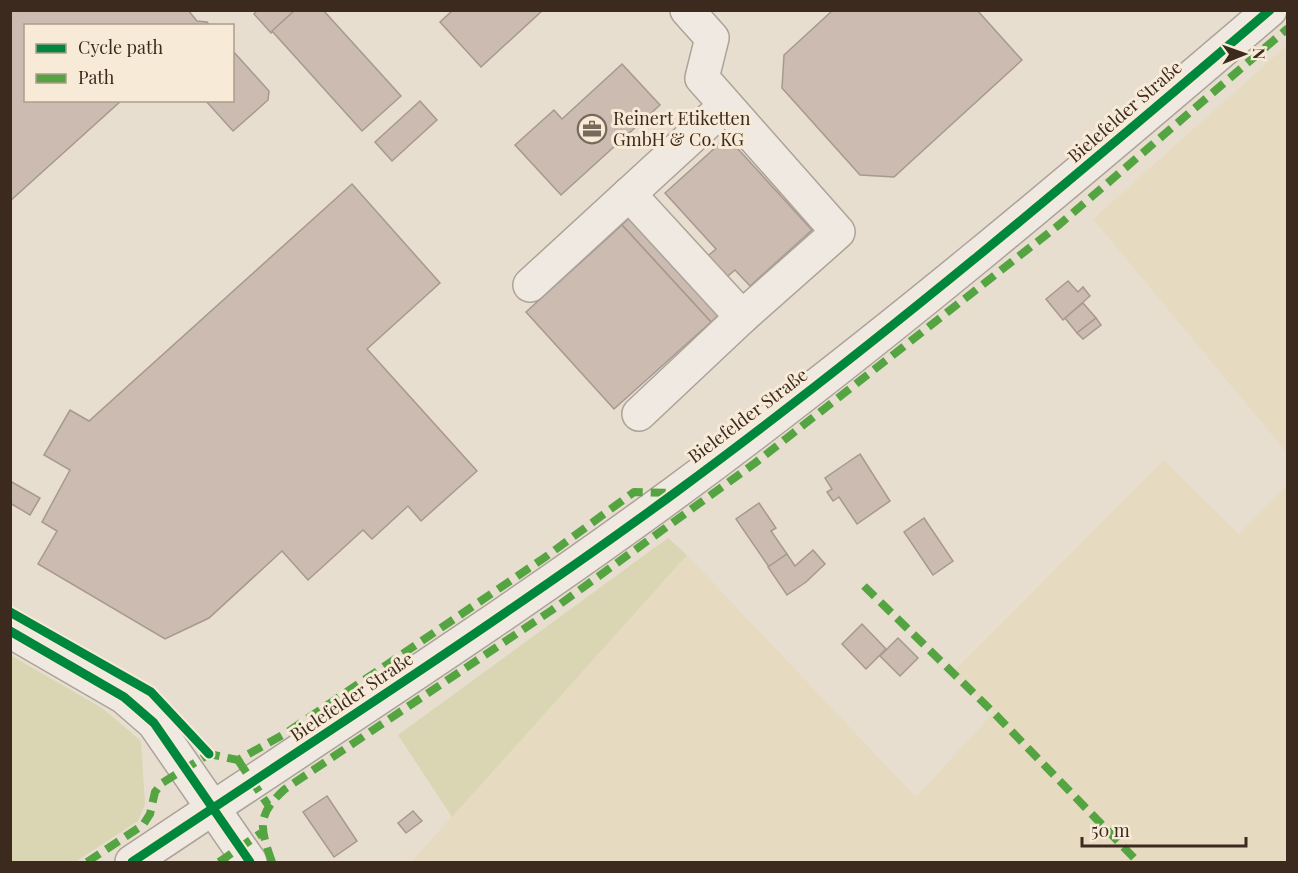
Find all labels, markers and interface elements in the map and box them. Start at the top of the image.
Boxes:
legend [24,24,234,102]
north arrow [1214,24,1274,84]
text: Cycle path [78,35,163,59]
text: N [1249,48,1270,60]
street label: Bielefelder Straße [1062,55,1186,167]
text: Path [78,65,115,89]
place label: Reinert Etiketten GmbH & Co. KG [613,106,751,151]
office icon: Reinert Etiketten GmbH & Co. KG [576,113,608,145]
street label: Bielefelder Straße [683,362,812,468]
street label: Bielefelder Straße [285,646,418,746]
scale bar [1082,810,1246,848]
text: 50 m [1091,818,1130,842]

